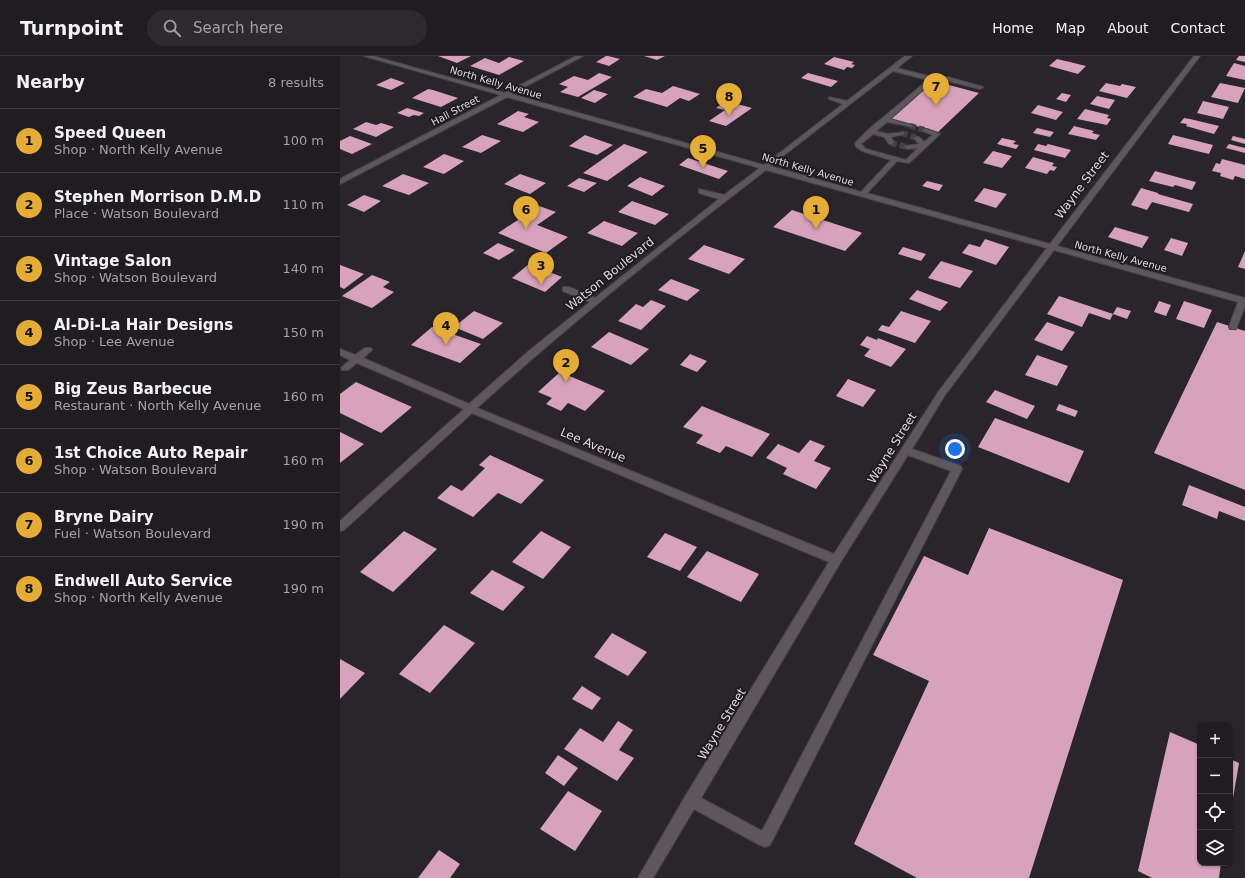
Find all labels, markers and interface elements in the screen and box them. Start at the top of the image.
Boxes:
search box [147,10,427,46]
text: Turnpoint [20,17,123,39]
icon: search [161,17,183,39]
text: Search here [193,19,283,37]
text: Home [992,20,1034,36]
text: Map [1056,20,1085,36]
text: About [1107,20,1149,36]
text: Contact [1171,20,1225,36]
street label: North Kelly Avenue [449,64,543,101]
text: Nearby [16,72,85,92]
pin: 7 [923,73,949,106]
text: 8 results [268,75,324,90]
pin: 8 [716,83,742,116]
street label: Hall Street [429,93,481,128]
text: Speed Queen [54,124,166,142]
text: 1 [24,133,34,148]
text: 100 m [282,133,324,148]
pin: 5 [690,135,716,168]
text: Shop · North Kelly Avenue [54,142,223,157]
street label: Wayne Street [1052,148,1112,221]
street label: North Kelly Avenue [761,151,855,188]
text: Stephen Morrison D.M.D [54,188,261,206]
pin: 6 [513,196,539,229]
pin: 1 [803,196,829,229]
text: 2 [24,197,34,212]
text: 110 m [282,197,324,212]
text: Place · Watson Boulevard [54,206,219,221]
street label: Watson Boulevard [563,234,657,314]
street label: North Kelly Avenue [1073,239,1168,274]
text: Vintage Salon [54,252,172,270]
pin: 3 [528,252,554,285]
text: 3 [24,261,34,276]
text: 140 m [282,261,324,276]
text: Shop · Watson Boulevard [54,270,217,285]
pin: 4 [433,312,459,345]
text: Al-Di-La Hair Designs [54,316,233,334]
text: 4 [24,325,34,340]
text: 150 m [282,325,324,340]
text: Shop · Lee Avenue [54,334,175,349]
pin: 2 [553,349,579,382]
text: Big Zeus Barbecue [54,380,212,398]
text: 5 [24,389,34,404]
text: 160 m [282,389,324,404]
text: Restaurant · North Kelly Avenue [54,398,261,413]
street label: Wayne Street [865,410,920,486]
street label: Lee Avenue [558,425,628,465]
your location [945,439,965,459]
text: 1st Choice Auto Repair [54,444,247,462]
text: 6 [24,453,34,468]
text: 160 m [282,453,324,468]
text: Shop · Watson Boulevard [54,462,217,477]
text: Bryne Dairy [54,508,154,526]
text: 7 [24,517,34,532]
text: 190 m [282,517,324,532]
text: Fuel · Watson Boulevard [54,526,211,541]
text: Endwell Auto Service [54,572,233,590]
text: 8 [24,581,34,596]
text: 190 m [282,581,324,596]
text: Shop · North Kelly Avenue [54,590,223,605]
street label: Wayne Street [695,686,749,762]
map controls [1197,722,1233,866]
button: + [1197,722,1233,758]
button: − [1197,758,1233,794]
button: locate [1197,794,1233,830]
button: layers [1197,830,1233,866]

